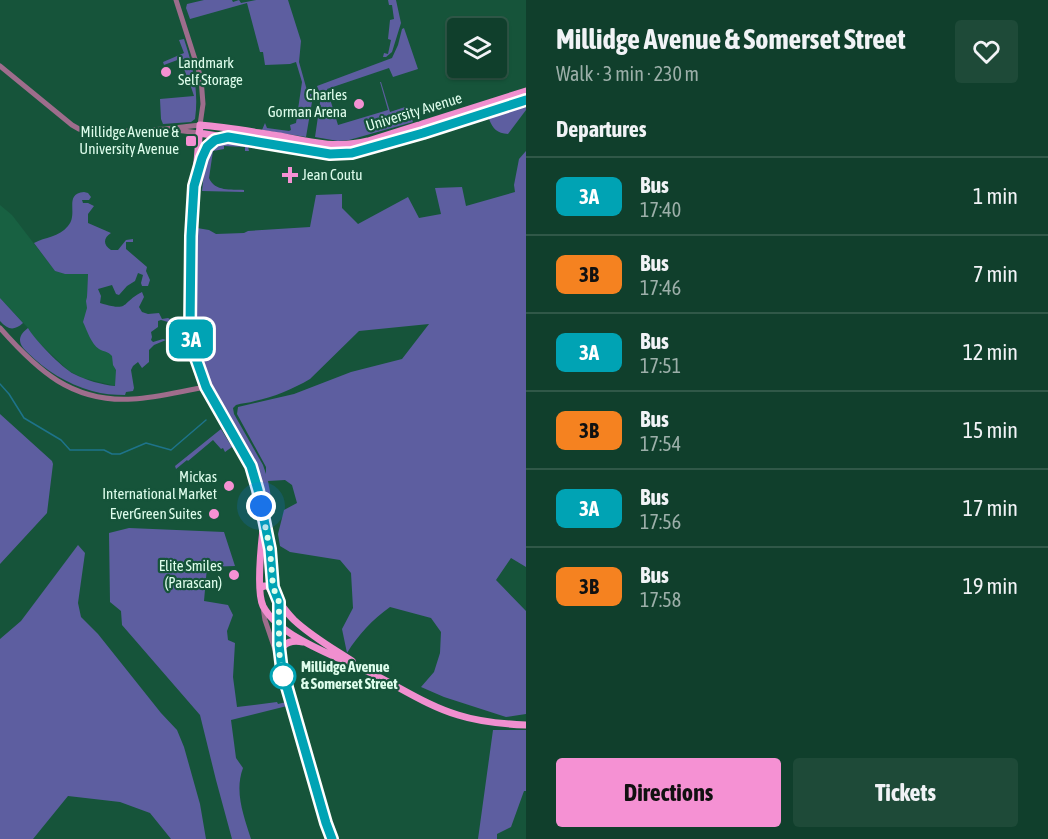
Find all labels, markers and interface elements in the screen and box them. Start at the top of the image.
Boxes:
map controls [447,18,507,78]
button: layers [447,18,507,78]
button: heart [955,20,1018,83]
text: Millidge Avenue & Somerset Street [556,23,906,55]
place label: Landmark Self Storage [178,54,243,88]
text: Walk · 3 min · 230 m [556,62,699,85]
marker: Landmark Self Storage [159,65,173,79]
place label: Charles Gorman Arena [268,86,347,120]
street label: University Avenue [364,89,464,134]
marker: Charles Gorman Arena [352,97,366,111]
text: Departures [556,116,646,142]
place label: Millidge Avenue & University Avenue [79,123,179,157]
marker: Millidge Avenue & University Avenue [184,134,198,148]
place label: Jean Coutu [302,166,363,183]
marker: Jean Coutu [283,168,297,182]
text: Bus [640,172,669,198]
text: 1 min [973,183,1018,209]
text: 3A [579,184,599,208]
text: 17:40 [640,198,681,221]
text: Bus [640,250,669,276]
text: 7 min [973,261,1018,287]
text: 3B [579,262,599,286]
text: 17:46 [640,276,681,299]
line badge: 3A [164,320,218,358]
text: 3A [181,327,201,351]
text: Bus [640,328,669,354]
text: 12 min [963,339,1018,365]
text: 3A [579,340,599,364]
text: 17:51 [640,354,681,377]
text: Bus [640,406,669,432]
text: 15 min [963,417,1018,443]
text: 3B [579,418,599,442]
text: 17:54 [640,432,681,455]
place label: Mickas International Market [102,468,217,502]
marker: Mickas International Market [222,479,236,493]
text: Bus [640,484,669,510]
your location [246,491,276,521]
text: 17 min [963,495,1018,521]
text: 3A [579,496,599,520]
place label: EverGreen Suites [110,505,202,522]
marker: EverGreen Suites [207,507,221,521]
text: 17:56 [640,510,681,533]
place label: Elite Smiles (Parascan) [159,557,222,591]
text: Bus [640,562,669,588]
marker: Elite Smiles (Parascan) [227,568,241,582]
text: 19 min [963,573,1018,599]
text: 3B [579,574,599,598]
text: 17:58 [640,588,681,611]
place label: Millidge Avenue & Somerset Street [301,658,398,692]
marker: Millidge Avenue & Somerset Street [270,663,296,689]
button: Directions [556,758,781,827]
button: Tickets [793,758,1018,827]

